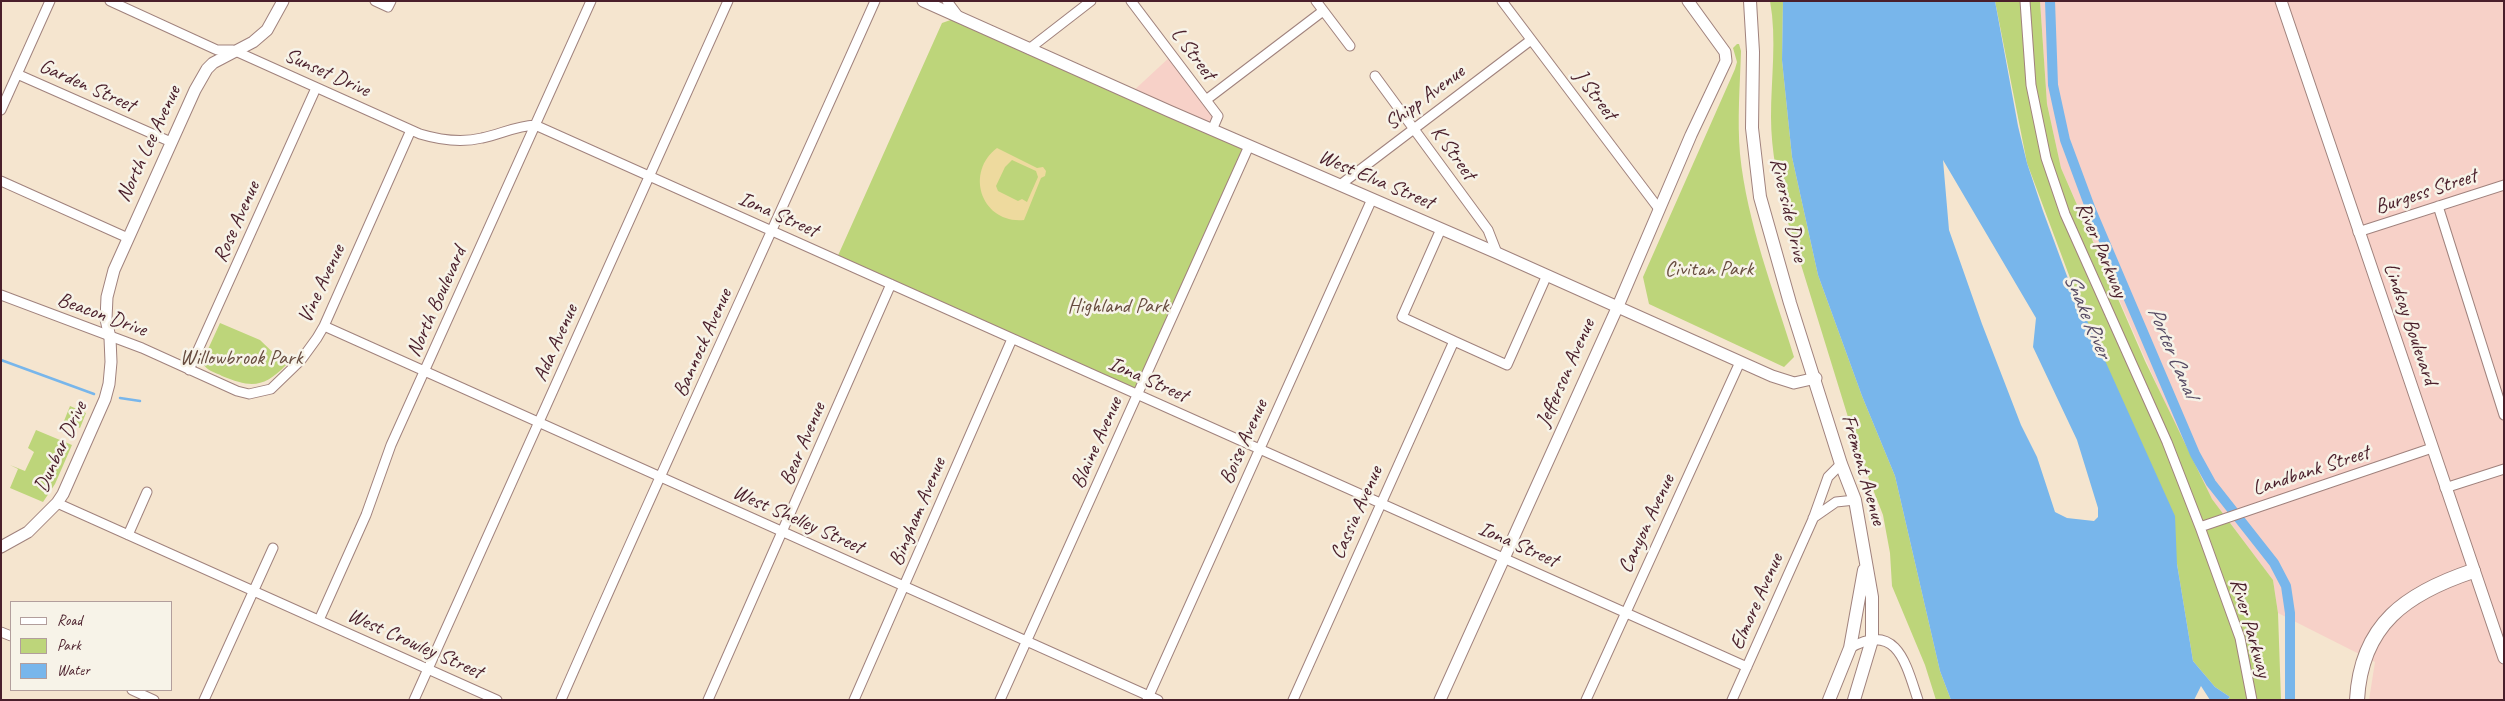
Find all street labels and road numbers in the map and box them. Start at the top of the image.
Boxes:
street label: L Street [1165,23,1221,85]
street label: Sunset Drive [280,43,374,103]
street label: Garden Street [35,54,139,118]
street label: Shipp Avenue [1380,60,1470,136]
street label: J Street [1568,65,1622,125]
street label: North Lee Avenue [111,82,187,206]
street label: K Street [1425,121,1481,185]
street label: West Elva Street [1314,144,1438,216]
street label: Riverside Drive [1764,156,1812,264]
street label: Burgess Street [2372,164,2480,220]
street label: Rose Avenue [208,178,266,266]
street label: Iona Street [734,186,822,244]
street label: River Parkway [2070,198,2132,302]
street label: Vine Avenue [293,241,351,327]
street label: North Boulevard [402,243,472,361]
street label: Lindsay Boulevard [2377,260,2443,388]
street label: Bannock Avenue [668,285,738,401]
street label: Beacon Drive [54,287,150,343]
street label: Ada Avenue [528,301,584,385]
street label: Jefferson Avenue [1531,315,1601,431]
street label: Iona Street [1104,351,1192,409]
street label: Blaine Avenue [1066,393,1128,493]
street label: Boise Avenue [1214,396,1274,488]
street label: Dunbar Drive [29,398,93,496]
street label: Bear Avenue [774,399,832,489]
street label: Fremont Avenue [1835,412,1891,528]
street label: Landbank Street [2249,440,2373,502]
street label: Bingham Avenue [884,454,952,570]
street label: Cassia Avenue [1325,463,1389,563]
street label: Canyon Avenue [1613,471,1681,577]
street label: West Shelley Street [729,480,867,560]
street label: Iona Street [1474,516,1562,574]
street label: Elmore Avenue [1725,550,1789,654]
street label: River Parkway [2224,576,2276,680]
street label: West Crowley Street [343,603,487,685]

